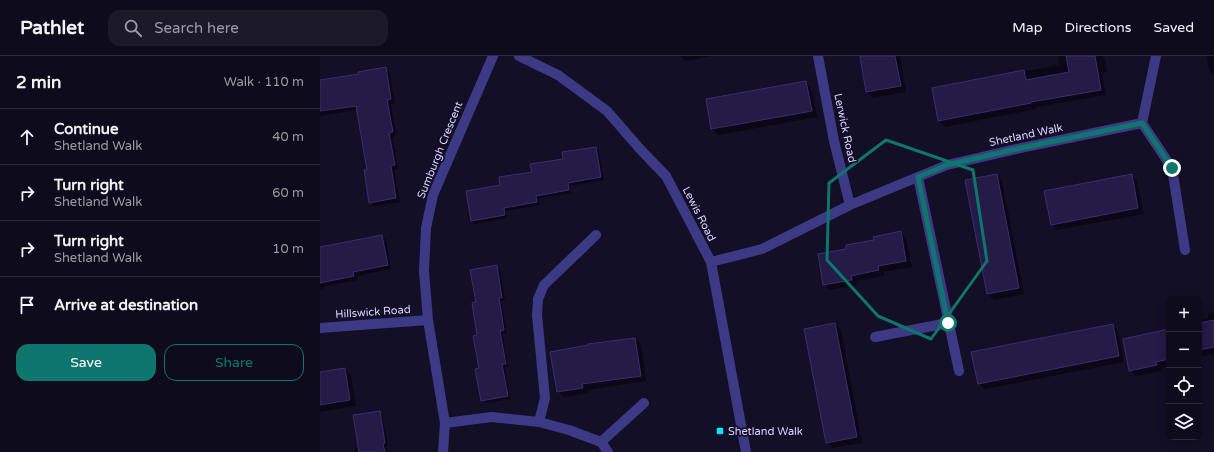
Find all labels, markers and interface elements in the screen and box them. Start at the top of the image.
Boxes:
search box [108,10,388,46]
text: Pathlet [20,17,84,39]
icon: search [122,17,144,39]
text: Search here [154,19,239,37]
text: Map [1012,19,1043,36]
text: Directions [1065,19,1132,36]
text: Saved [1154,19,1194,36]
text: 2 min [16,72,61,93]
text: Walk · 110 m [224,74,304,90]
street label: Lerwick Road [831,92,859,164]
street label: Sumburgh Crescent [415,100,465,200]
text: Continue [54,120,118,138]
street label: Shetland Walk [988,121,1064,149]
icon: ahead [16,126,38,148]
text: 40 m [272,129,304,145]
text: Shetland Walk [54,138,142,154]
route end [1163,159,1181,177]
text: Turn right [54,176,124,194]
icon: right [16,182,38,204]
street label: Lewis Road [680,184,718,244]
text: 60 m [272,185,304,201]
text: Shetland Walk [54,194,142,210]
text: Turn right [54,232,124,250]
icon: right [16,238,38,260]
text: 10 m [272,241,304,257]
text: Shetland Walk [54,250,142,266]
icon: arrive [16,294,38,316]
text: Arrive at destination [54,296,198,314]
map controls [1166,296,1202,440]
button: + [1166,296,1202,332]
street label: Hillswick Road [335,303,411,321]
route start [939,314,957,332]
button: − [1166,332,1202,368]
button: Save [16,344,156,381]
button: Share [164,344,304,381]
button: locate [1166,368,1202,404]
button: layers [1166,404,1202,440]
place label: Shetland Walk [728,425,803,438]
marker: Shetland Walk [715,426,725,436]

